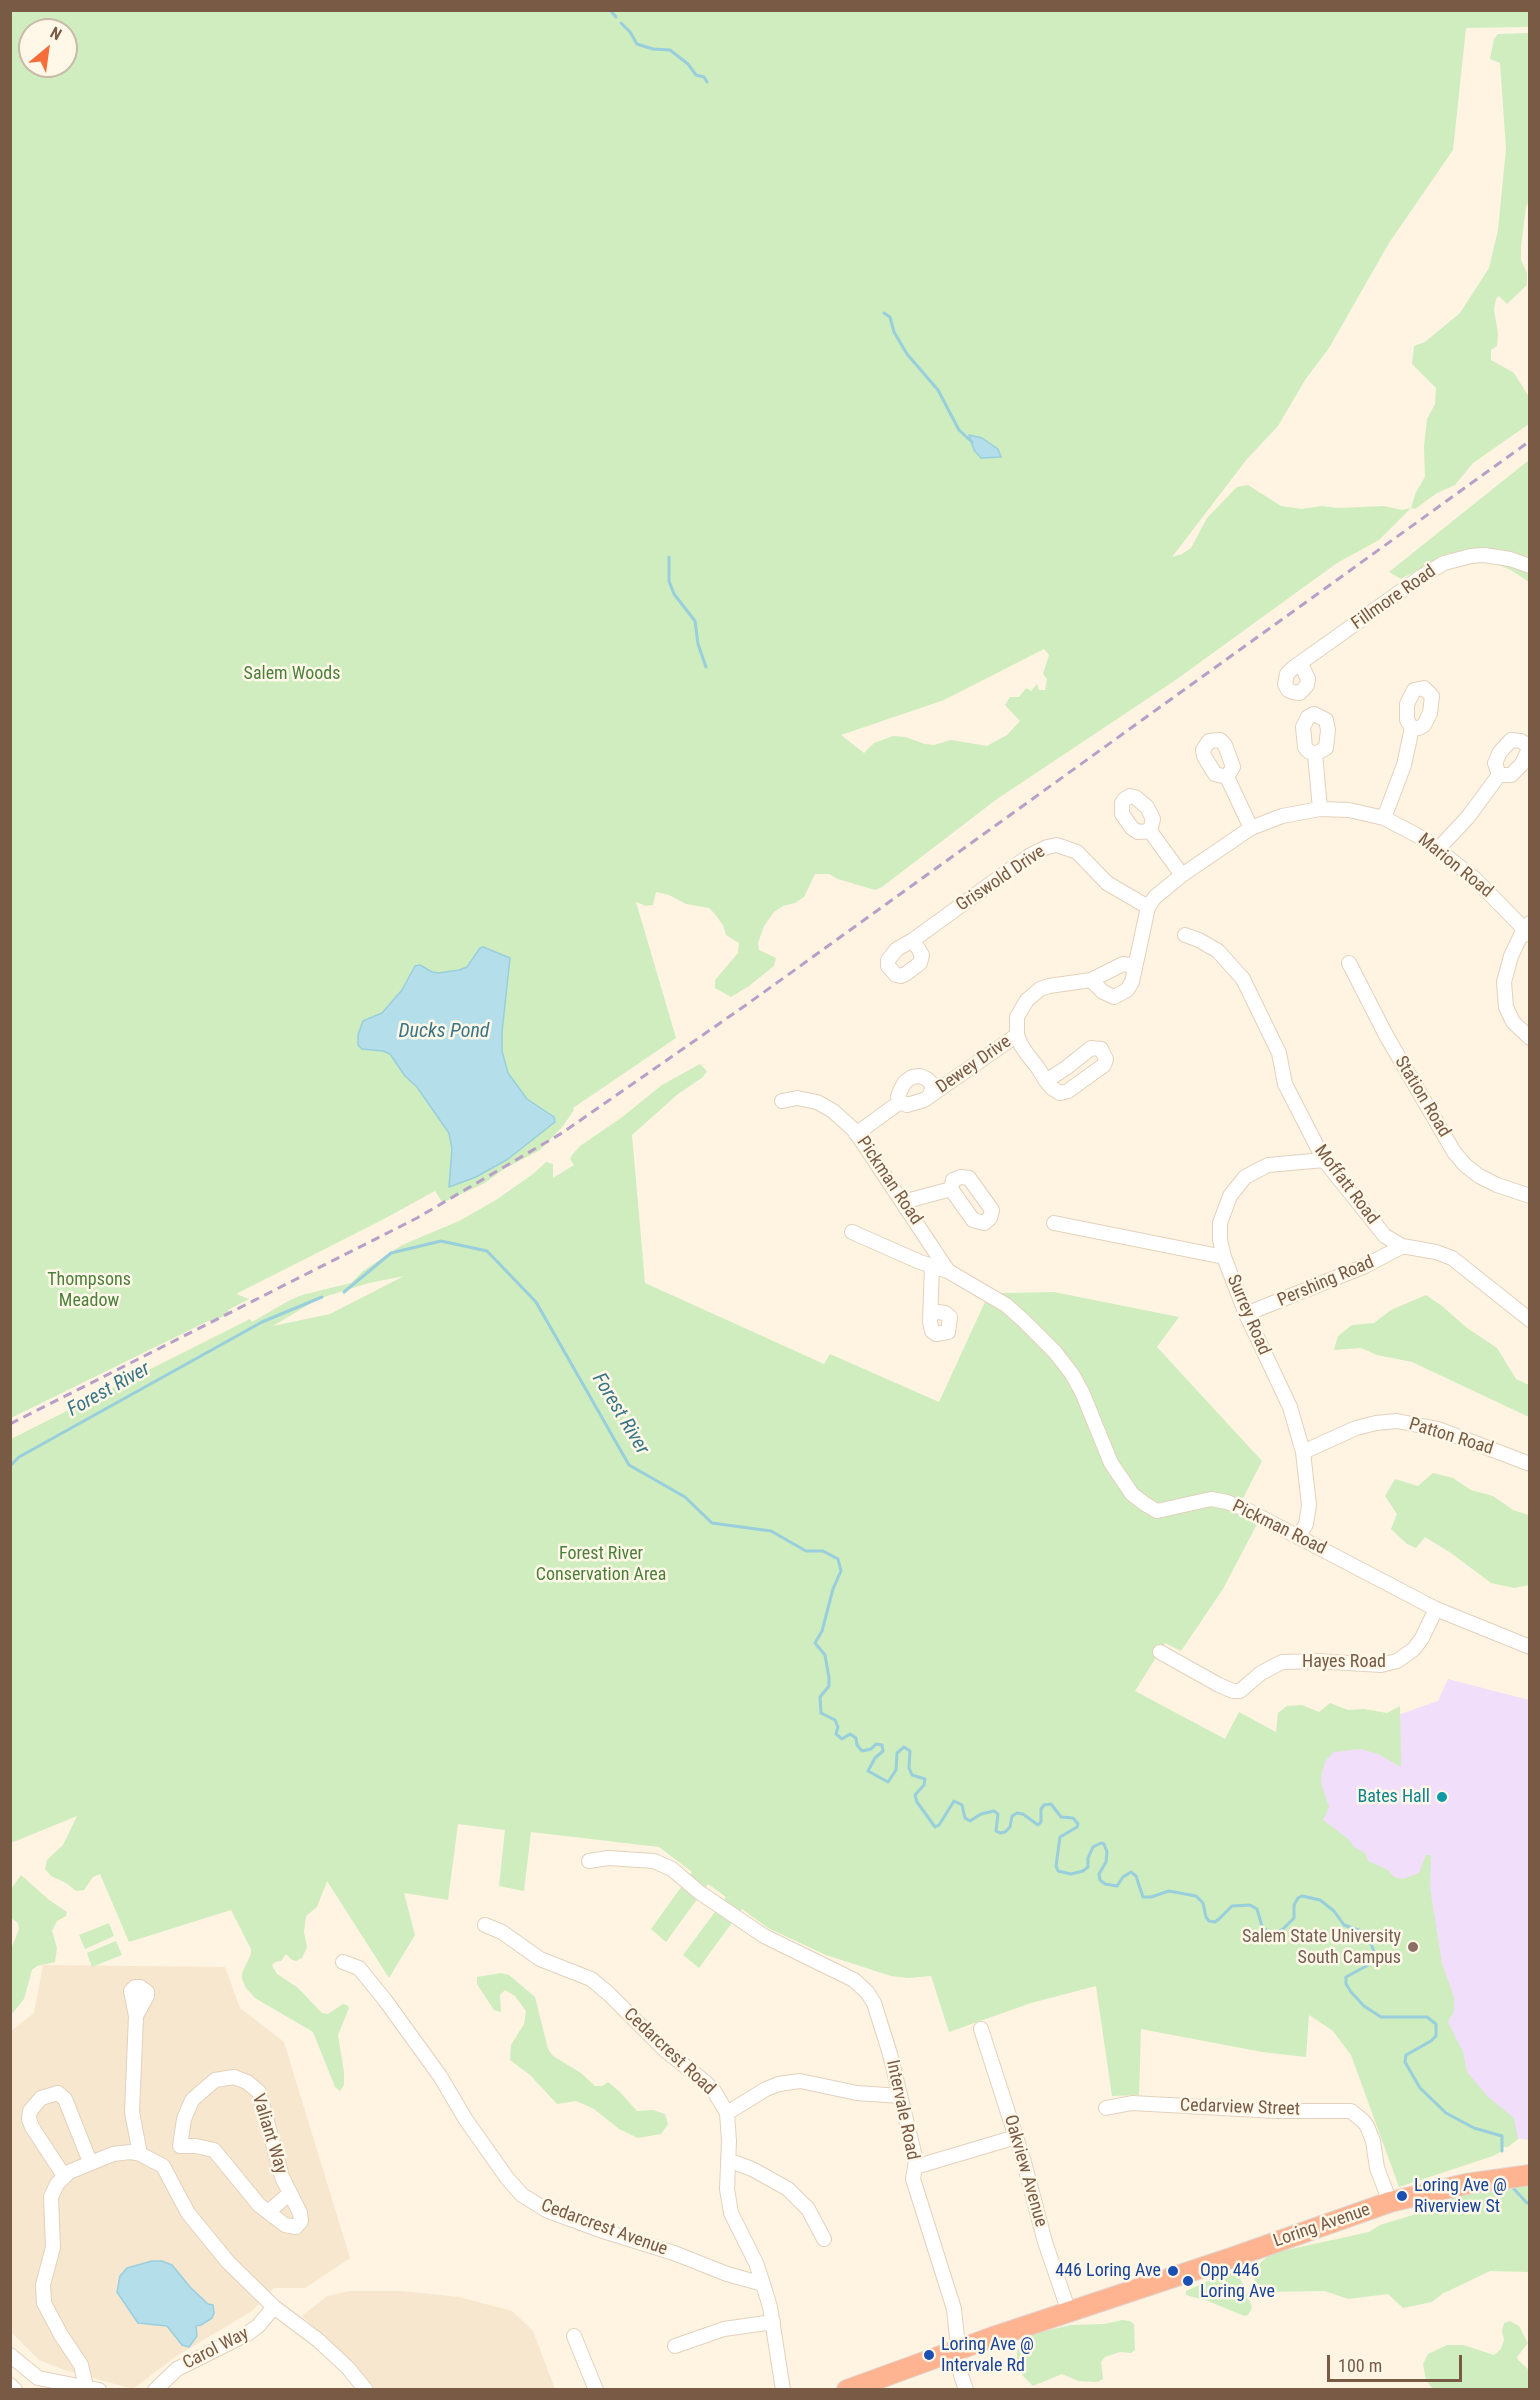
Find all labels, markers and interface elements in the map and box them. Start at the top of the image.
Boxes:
north arrow [18,18,78,78]
text: N [47,23,65,44]
street label: Fillmore Road [1348,561,1440,635]
park label: Salem Woods [244,663,340,685]
street label: Marion Road [1413,829,1497,903]
street label: Griswold Drive [953,841,1049,917]
water label: Ducks Pond [399,1020,489,1044]
street label: Dewey Drive [932,1031,1016,1099]
street label: Station Road [1389,1053,1455,1141]
street label: Pickman Road [852,1133,926,1229]
street label: Moffatt Road [1309,1141,1383,1229]
street label: Pershing Road [1275,1252,1377,1312]
park label: Thompsons Meadow [47,1269,131,1312]
street label: Surrey Road [1221,1272,1275,1358]
water label: Forest River [64,1358,154,1422]
water label: Forest River [586,1369,654,1459]
street label: Patton Road [1406,1414,1496,1460]
street label: Pickman Road [1229,1496,1329,1560]
park label: Forest River Conservation Area [536,1543,666,1586]
street label: Hayes Road [1302,1651,1386,1673]
place label: Bates Hall [1357,1786,1430,1808]
marker: Bates Hall [1435,1790,1449,1804]
place label: Salem State University South Campus [1242,1926,1401,1968]
marker: Salem State University South Campus [1406,1940,1420,1954]
street label: Cedarcrest Road [619,2004,719,2100]
street label: Intervale Road [881,2058,923,2162]
street label: Valiant Way [247,2091,291,2177]
street label: Cedarview Street [1180,2095,1300,2121]
street label: Oakview Avenue [999,2113,1051,2229]
place label: Loring Ave @ Riverview St [1414,2175,1507,2218]
marker: Loring Ave @ Riverview St [1395,2189,1409,2203]
street label: Cedarcrest Avenue [538,2195,670,2261]
street label: Loring Avenue [1271,2199,1373,2253]
place label: 446 Loring Ave [1055,2260,1161,2282]
place label: Opp 446 Loring Ave [1200,2260,1275,2302]
marker: 446 Loring Ave [1166,2264,1180,2278]
marker: Opp 446 Loring Ave [1181,2274,1195,2288]
street label: Carol Way [180,2323,252,2375]
place label: Loring Ave @ Intervale Rd [941,2334,1034,2376]
scale bar [1330,2343,1465,2381]
marker: Loring Ave @ Intervale Rd [922,2348,936,2362]
text: 100 m [1338,2355,1382,2376]

